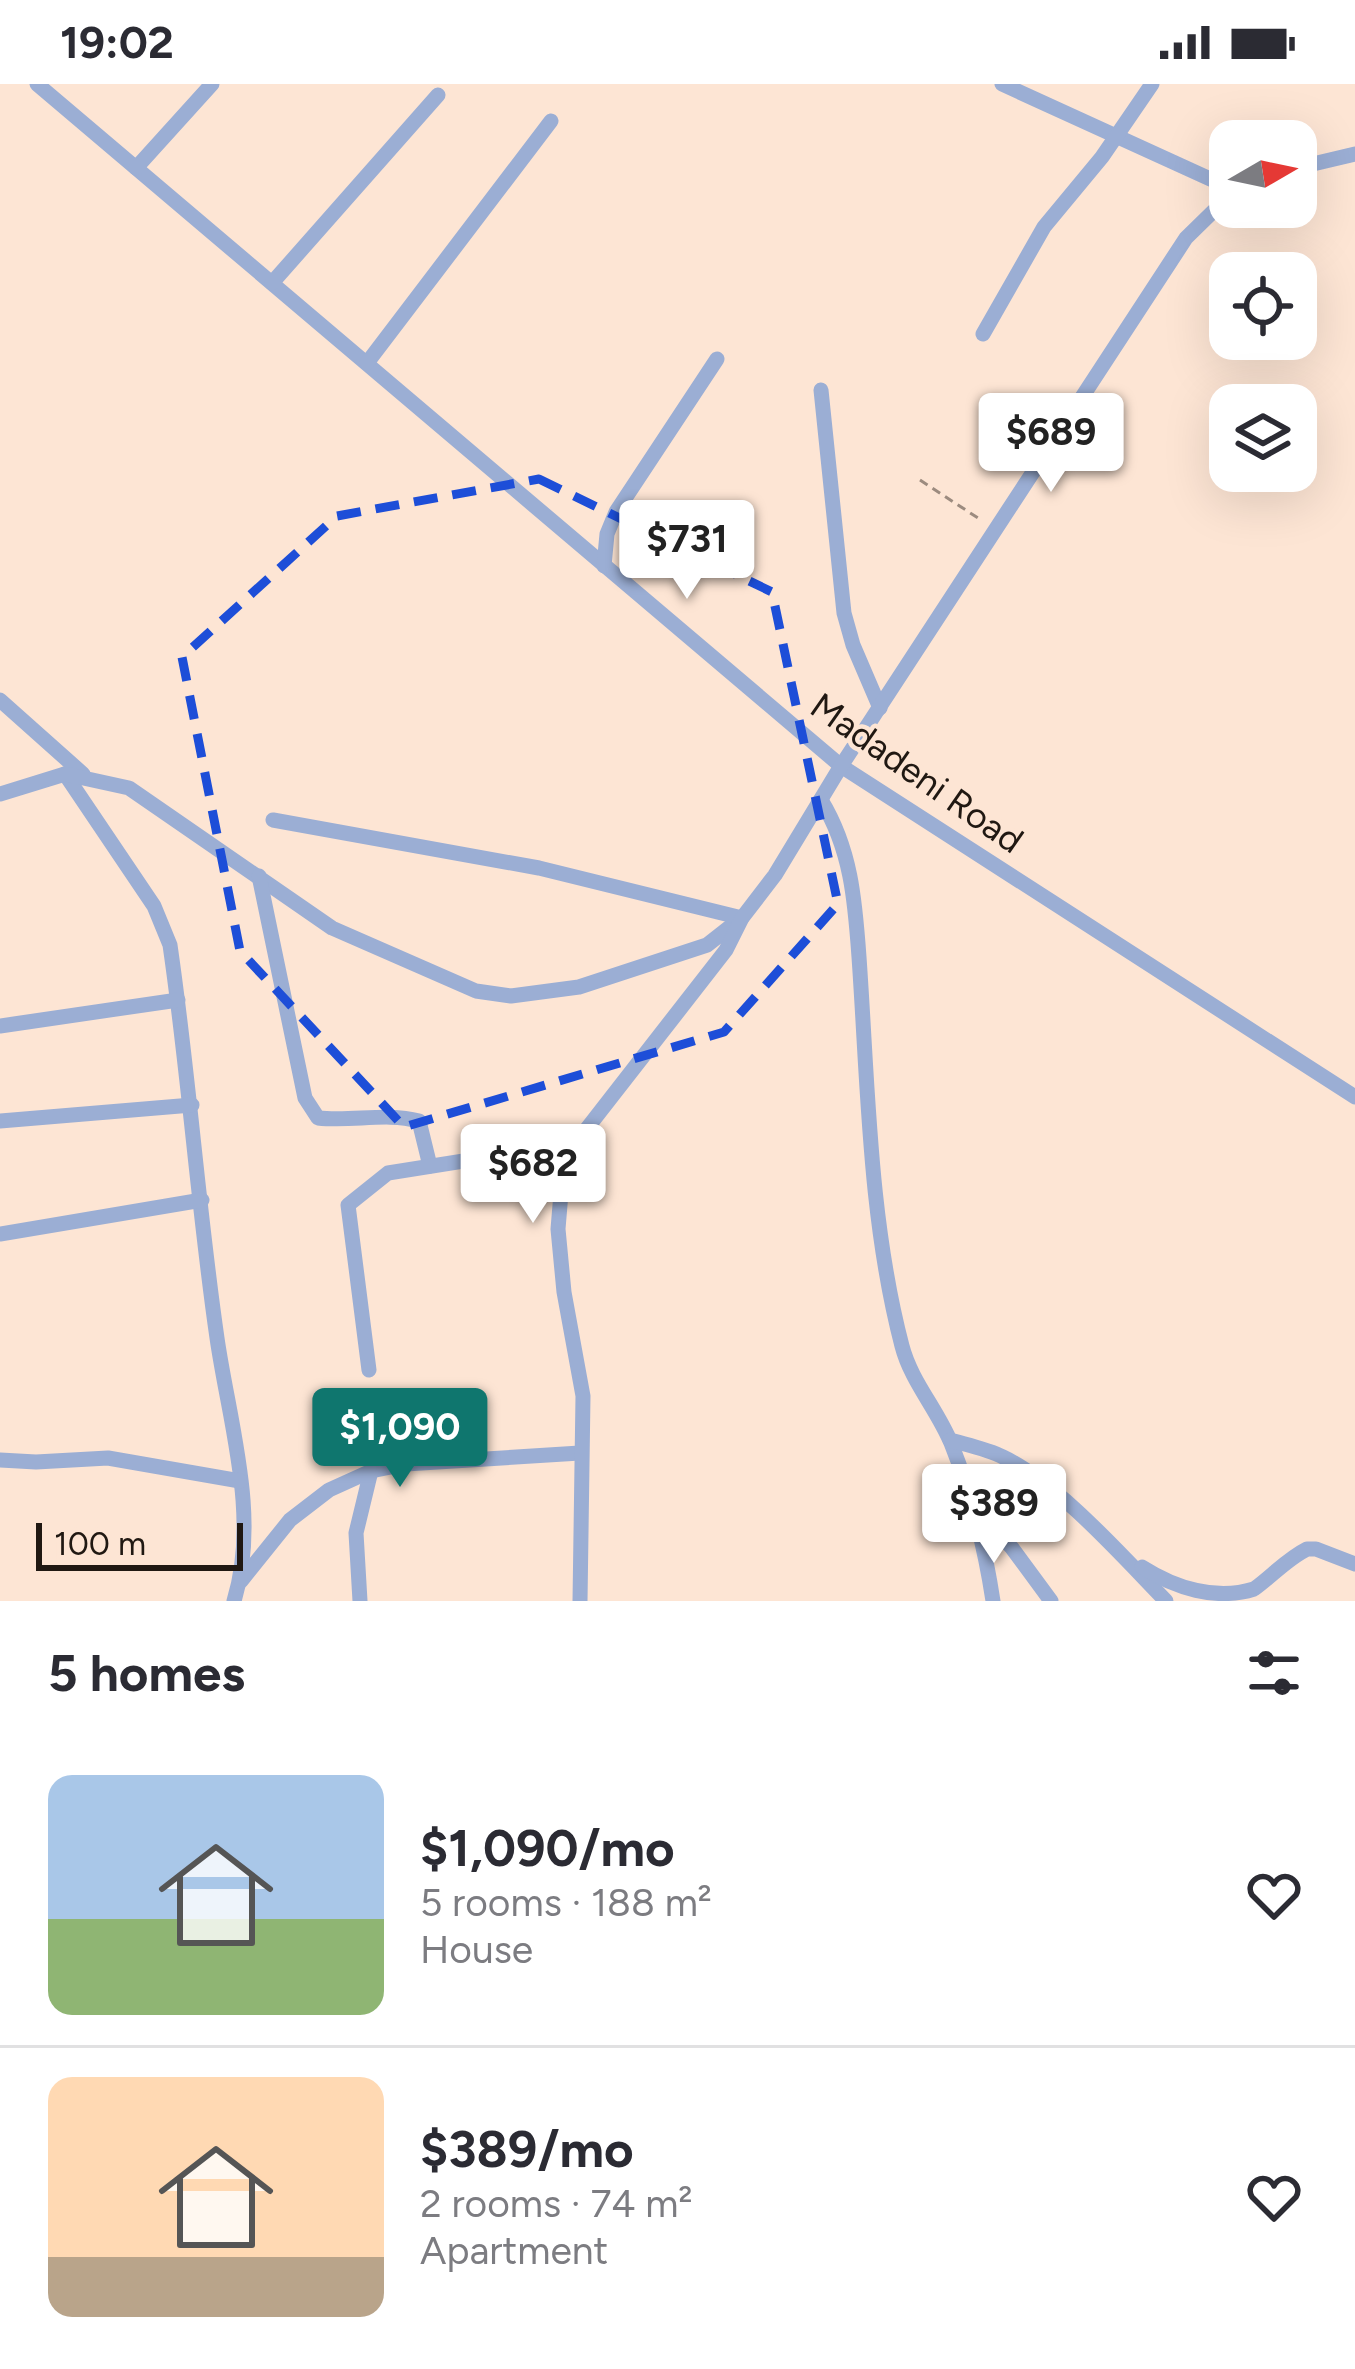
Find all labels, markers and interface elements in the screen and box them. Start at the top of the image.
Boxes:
text: 19:02 [60,15,174,69]
north arrow [1209,120,1317,228]
map controls [1209,120,1317,492]
button: locate [1209,252,1317,360]
button: layers [1209,384,1317,492]
pin: $689 [980,393,1122,495]
text: $689 [1006,408,1096,455]
pin: $731 [616,500,758,602]
text: $731 [646,515,728,562]
street label: Madadeni Road [803,684,1031,862]
pin: $682 [462,1124,604,1226]
text: $682 [488,1139,578,1186]
pin: $1,090 [302,1388,498,1490]
text: $1,090 [339,1403,461,1450]
pin: $389 [923,1464,1065,1566]
text: $389 [949,1479,1039,1526]
scale bar [36,1517,243,1570]
text: 100 m [54,1524,146,1563]
icon: filters [1241,1640,1307,1706]
text: 5 homes [48,1643,245,1704]
text: $1,090/mo [420,1818,675,1879]
icon: home [144,1823,288,1967]
icon: heart [1241,1862,1307,1928]
text: 5 rooms · 188 m² [420,1879,712,1926]
text: House [420,1926,533,1973]
text: $389/mo [420,2119,634,2180]
icon: home [144,2125,288,2269]
icon: heart [1241,2164,1307,2230]
text: 2 rooms · 74 m² [420,2180,692,2227]
text: Apartment [420,2227,608,2274]

